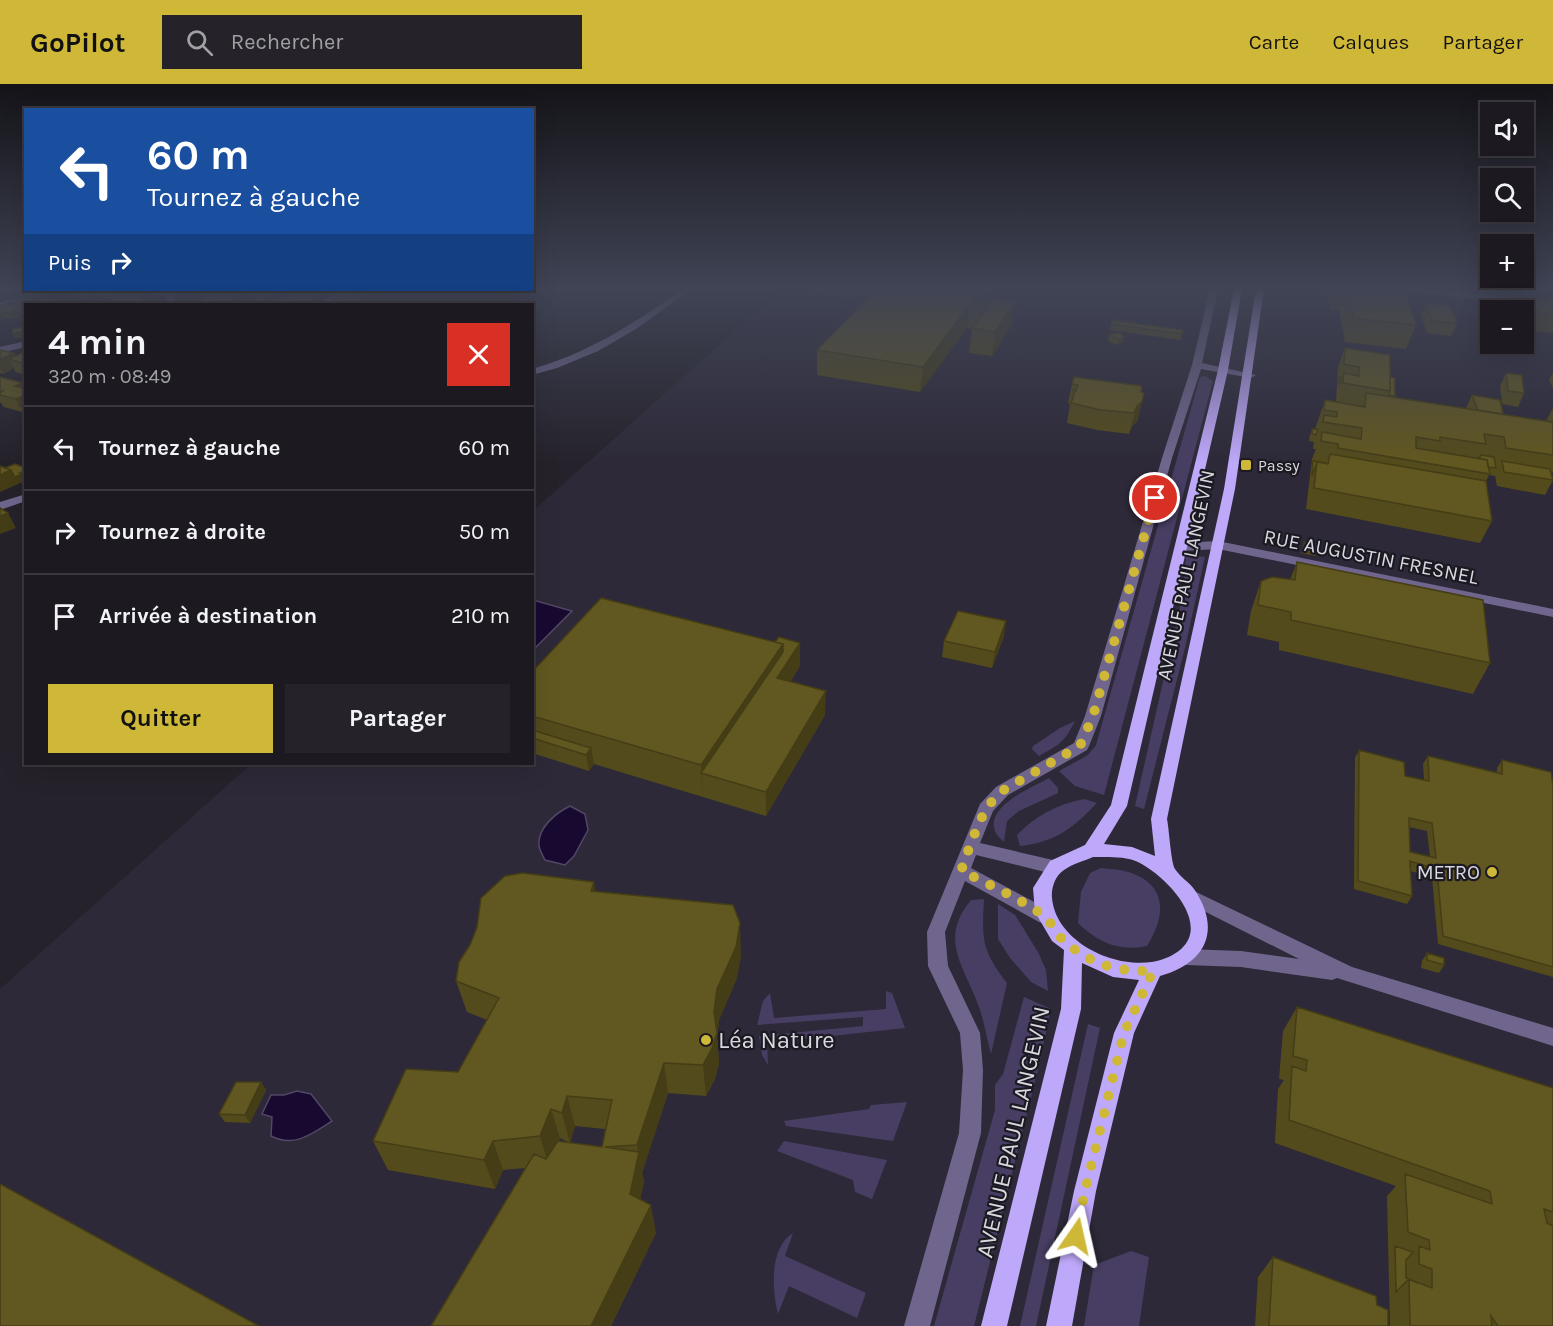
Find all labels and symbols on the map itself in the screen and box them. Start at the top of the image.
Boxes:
place label: Passy [1258,456,1300,475]
marker: Passy [1239,458,1253,472]
street label: AVENUE PAUL LANGEVIN [1152,468,1220,682]
pin [1129,472,1180,523]
street label: RUE AUGUSTIN FRESNEL [1262,525,1481,589]
place label: METRO [1417,861,1480,884]
marker: METRO [1485,865,1499,879]
street label: AVENUE PAUL LANGEVIN [970,1004,1056,1260]
place label: Léa Nature [718,1026,835,1054]
marker: Léa Nature [699,1033,713,1047]
position arrow [1044,1204,1108,1268]

